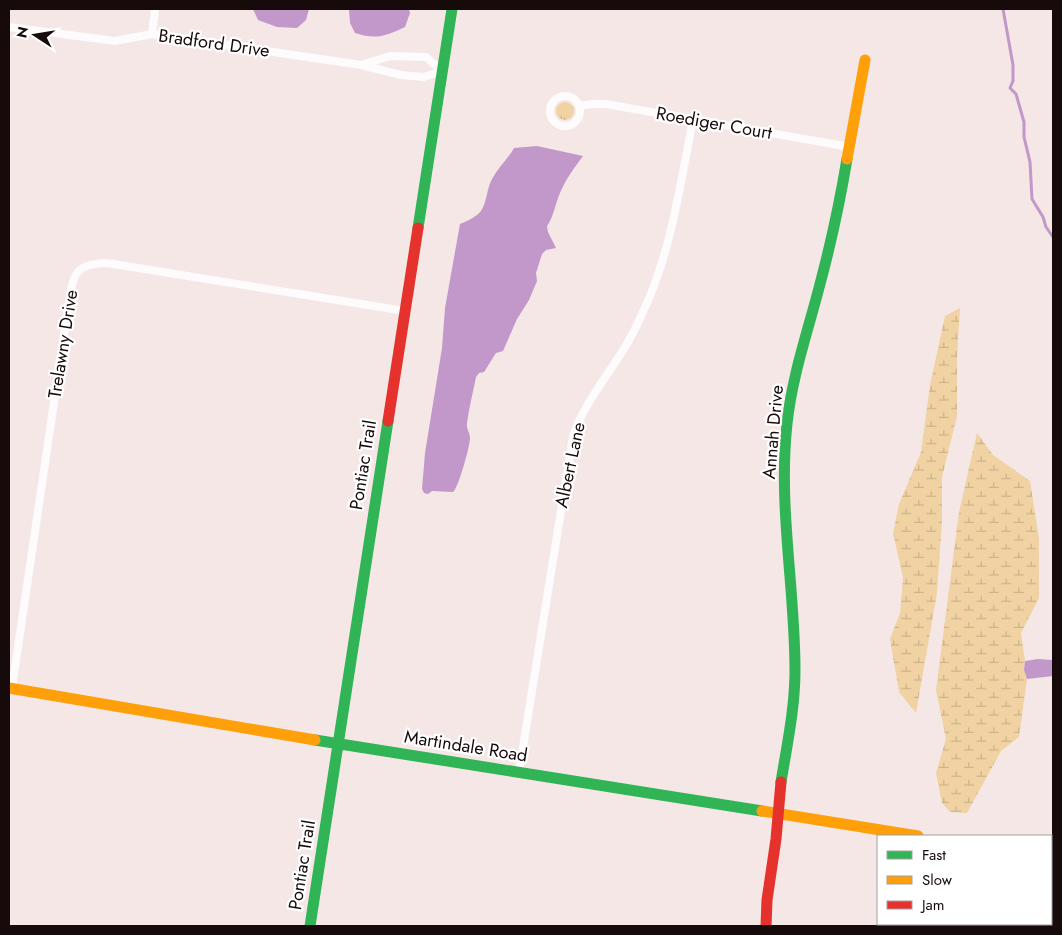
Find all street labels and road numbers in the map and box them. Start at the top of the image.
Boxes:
street label: Bradford Drive [157,22,271,64]
street label: Roediger Court [654,100,775,146]
street label: Trelawny Drive [42,288,84,400]
street label: Annah Drive [756,384,790,480]
street label: Pontiac Trail [343,418,383,512]
street label: Albert Lane [548,420,592,510]
street label: Martindale Road [403,723,529,769]
street label: Pontiac Trail [282,818,322,912]

